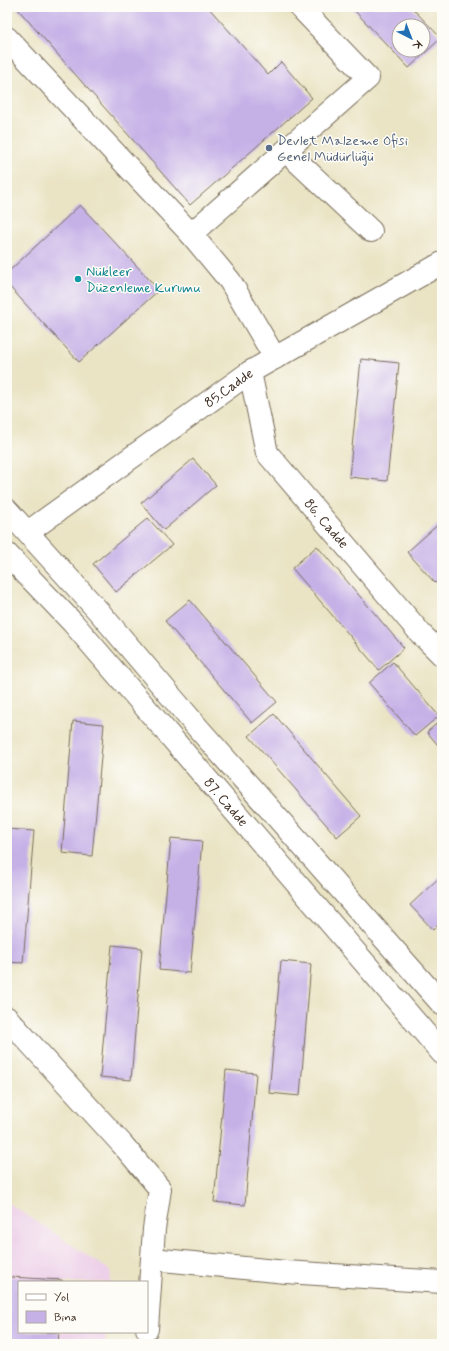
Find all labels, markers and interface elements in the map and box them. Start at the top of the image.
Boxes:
north arrow [391,18,431,58]
text: K [409,37,425,53]
place label: Devlet Malzeme Ofisi Genel Müdürlüğü [277,132,408,166]
marker: Devlet Malzeme Ofisi Genel Müdürlüğü [264,143,274,153]
place label: Nükleer Düzenleme Kurumu [86,263,201,297]
marker: Nükleer Düzenleme Kurumu [73,274,83,284]
street label: 85.Cadde [201,365,257,412]
street label: 86. Cadde [300,495,352,553]
street label: 87. Cadde [199,774,252,831]
legend [18,1281,148,1333]
text: Yol [54,1290,69,1306]
text: Bina [54,1310,77,1326]

